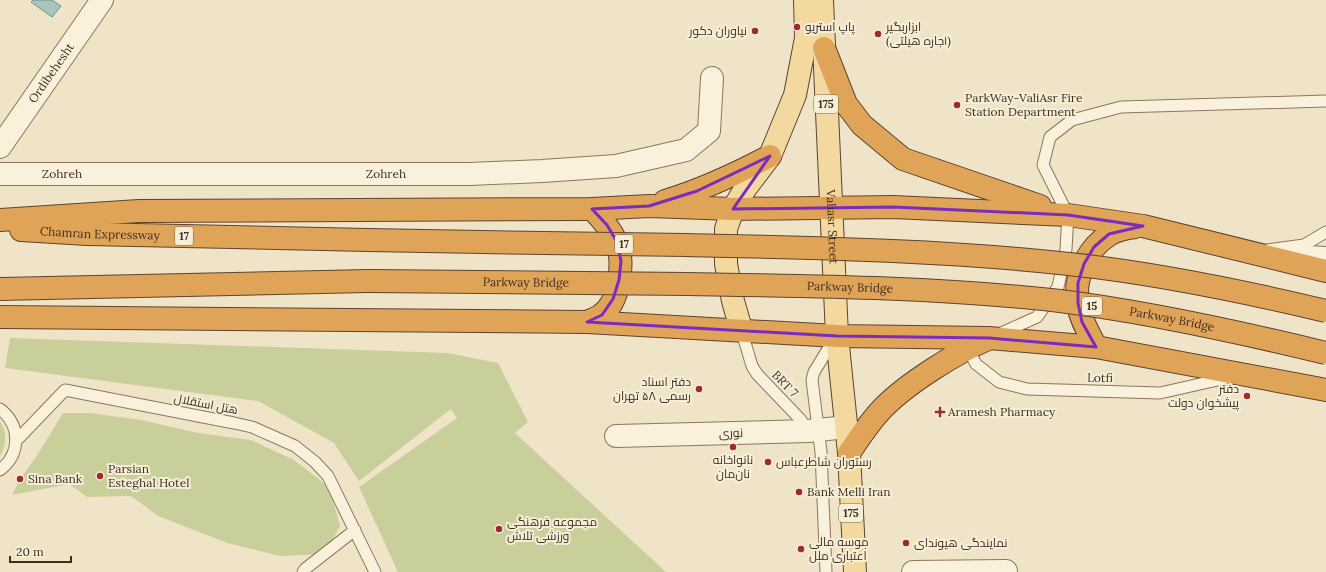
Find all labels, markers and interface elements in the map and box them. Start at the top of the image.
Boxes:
place label: پاپ استریو [805,19,856,36]
place label: ابزاربگیر (اجاره هیلتی) [885,19,951,49]
marker: پاپ استریو [792,22,802,32]
place label: نیاوران دکور [688,23,747,38]
marker: نیاوران دکور [750,26,760,36]
marker: ابزاربگیر (اجاره هیلتی) [873,29,883,39]
street label: Ordibehesht [25,40,77,106]
place label: ParkWay-ValiAsr Fire Station Department [965,90,1083,119]
road number: 175 [814,95,838,113]
marker: ParkWay-ValiAsr Fire Station Department [952,100,962,110]
street label: Zohreh [42,166,82,181]
street label: Zohreh [366,166,406,181]
street label: Valiasr Street [823,188,842,265]
street label: Chamran Expressway [40,223,161,243]
road number: 17 [175,227,193,245]
road number: 17 [615,235,633,253]
street label: Parkway Bridge [483,274,570,290]
street label: Parkway Bridge [807,278,894,296]
road number: 15 [1082,297,1102,315]
street label: Parkway Bridge [1128,303,1216,334]
street label: BRT 7 [769,367,802,400]
street label: Lotfi [1087,370,1114,385]
place label: دفتر اسناد رسمی ۵۸ تهران [613,374,691,403]
place label: دفتر پیشخوان دولت [1168,381,1240,412]
marker: دفتر اسناد رسمی ۵۸ تهران [694,384,704,394]
street label: هتل استقلال [173,390,239,417]
marker: دفتر پیشخوان دولت [1242,391,1252,401]
place label: Aramesh Pharmacy [947,404,1056,419]
marker: Aramesh Pharmacy [935,407,945,417]
street label: نوری [719,425,743,440]
marker: نانواخانه نان‌مان [728,442,738,452]
place label: نانواخانه نان‌مان [713,452,753,481]
place label: رستوران شاطرعباس [776,454,872,469]
marker: رستوران شاطرعباس [763,457,773,467]
place label: Parsian Esteghal Hotel [108,461,189,490]
place label: Sina Bank [28,471,83,486]
marker: Parsian Esteghal Hotel [95,471,105,481]
marker: Sina Bank [15,474,25,484]
place label: Bank Melli Iran [807,484,891,499]
marker: Bank Melli Iran [794,487,804,497]
road number: 175 [839,504,863,522]
place label: مجموعه فرهنگی ورزشی تلاش [507,514,597,543]
marker: مجموعه فرهنگی ورزشی تلاش [494,524,504,534]
place label: موسه مالی اعتباری ملل [809,534,869,563]
place label: نمایندگی هیوندای [914,535,1007,550]
scale bar [10,538,71,564]
marker: نمایندگی هیوندای [901,538,911,548]
text: 20 m [16,544,44,559]
marker: موسه مالی اعتباری ملل [796,544,806,554]

